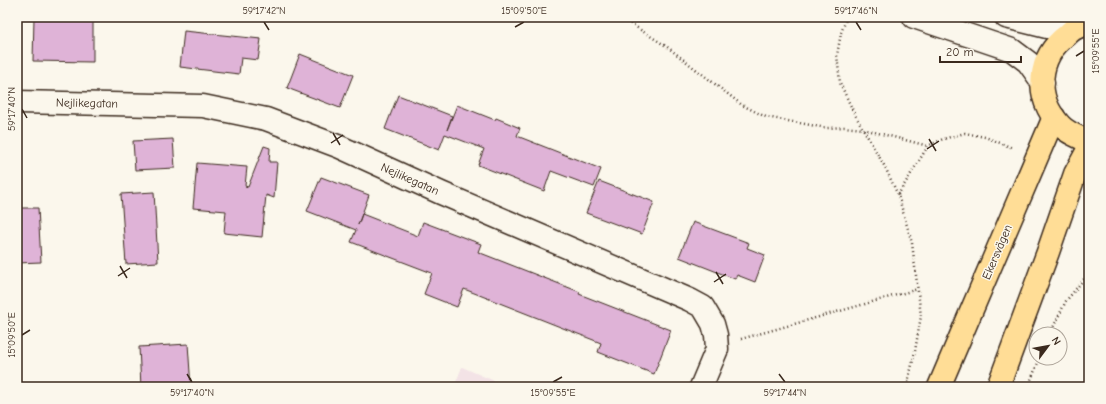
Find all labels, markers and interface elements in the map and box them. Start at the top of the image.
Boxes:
text: 59°17'42"N [242,5,286,17]
text: 15°09'50"E [501,5,547,17]
text: 59°17'46"N [834,5,878,17]
text: 15°09'55"E [1090,29,1102,73]
scale bar [940,38,1021,64]
text: 20 m [946,45,974,59]
text: 59°17'40"N [6,87,18,131]
street label: Nejlikegatan [56,95,118,111]
street label: Nejlikegatan [379,160,441,198]
street label: Ekersvägen [979,222,1015,282]
text: 15°09'50"E [6,312,18,358]
north arrow [1028,326,1068,366]
text: N [1049,334,1063,347]
text: 59°17'40"N [170,387,214,399]
text: 15°09'55"E [531,387,575,399]
text: 59°17'44"N [764,387,806,399]

